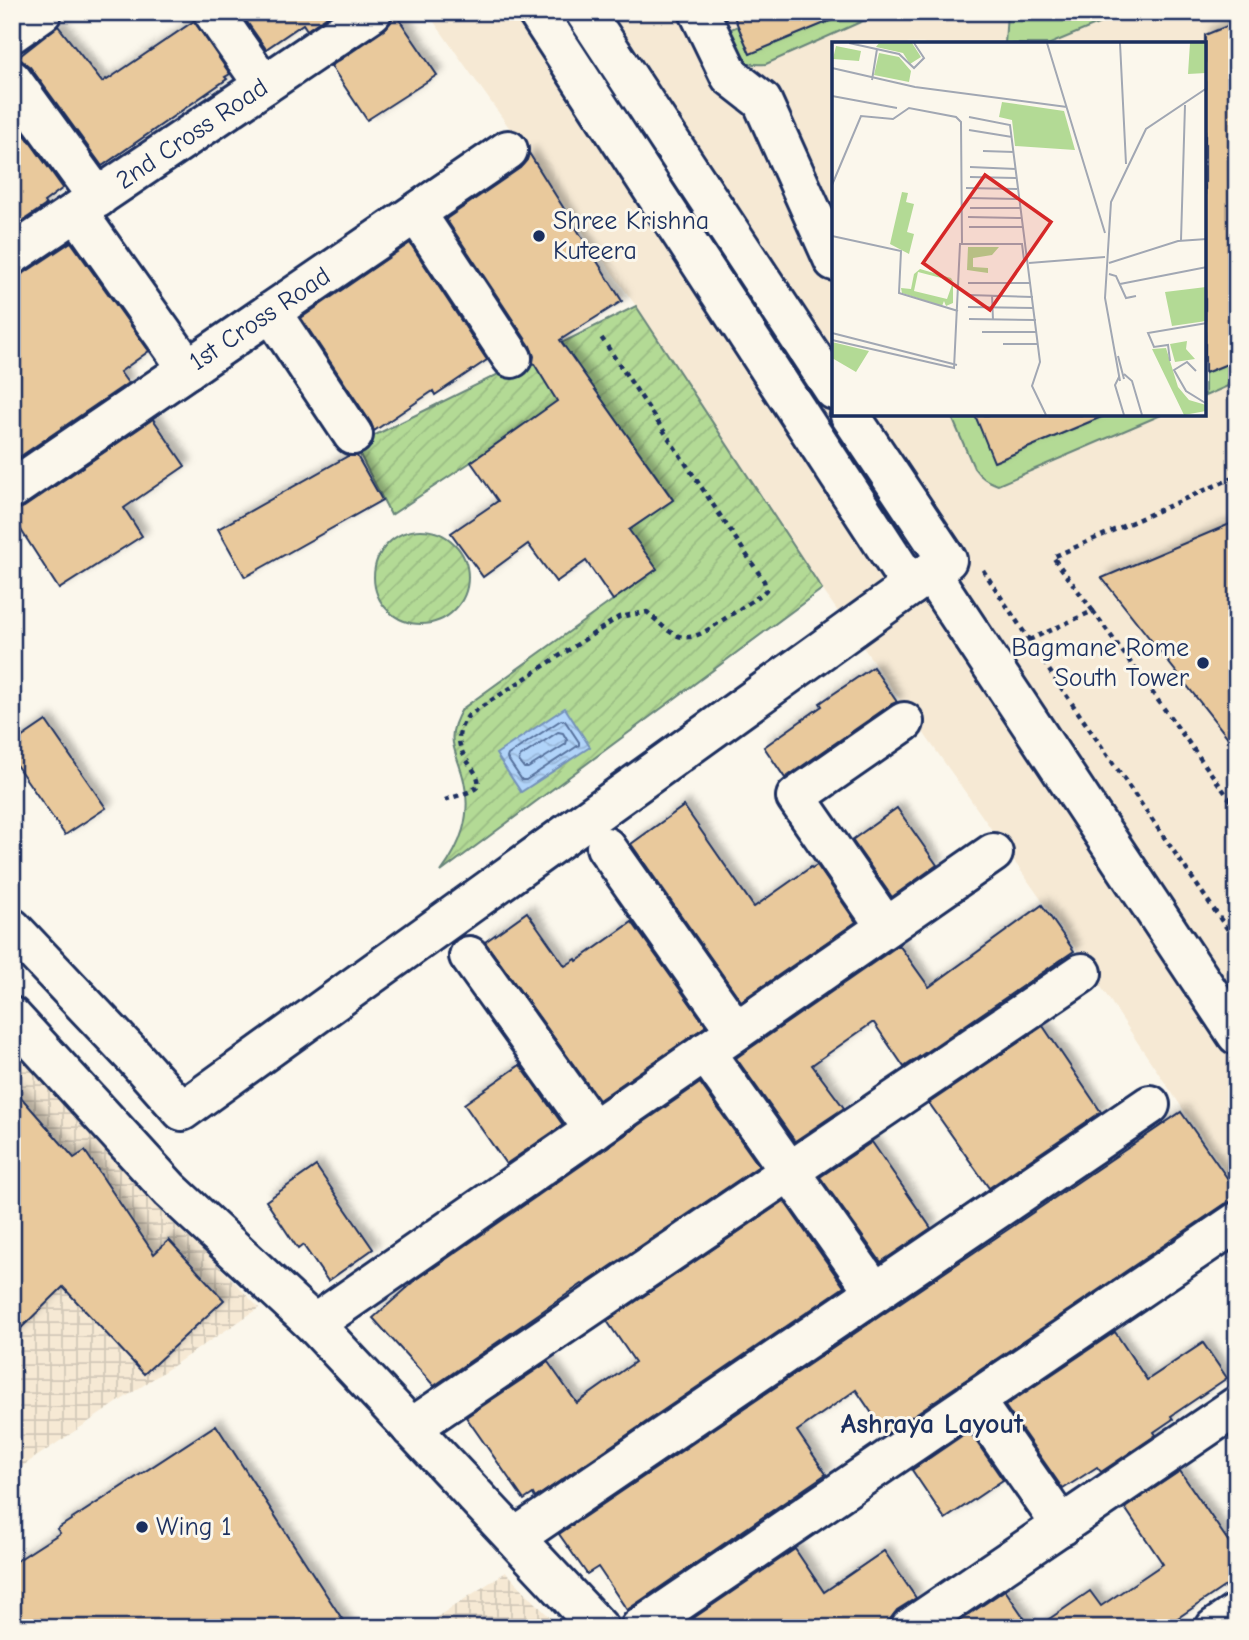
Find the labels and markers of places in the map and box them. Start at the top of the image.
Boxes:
place label: Shree Krishna Kuteera [553,206,709,266]
marker: Shree Krishna Kuteera [531,228,547,244]
place label: Bagmane Rome South Tower [1011,633,1190,693]
marker: Bagmane Rome South Tower [1195,655,1211,671]
place label: Wing 1 [156,1512,232,1542]
marker: Wing 1 [134,1519,150,1535]

